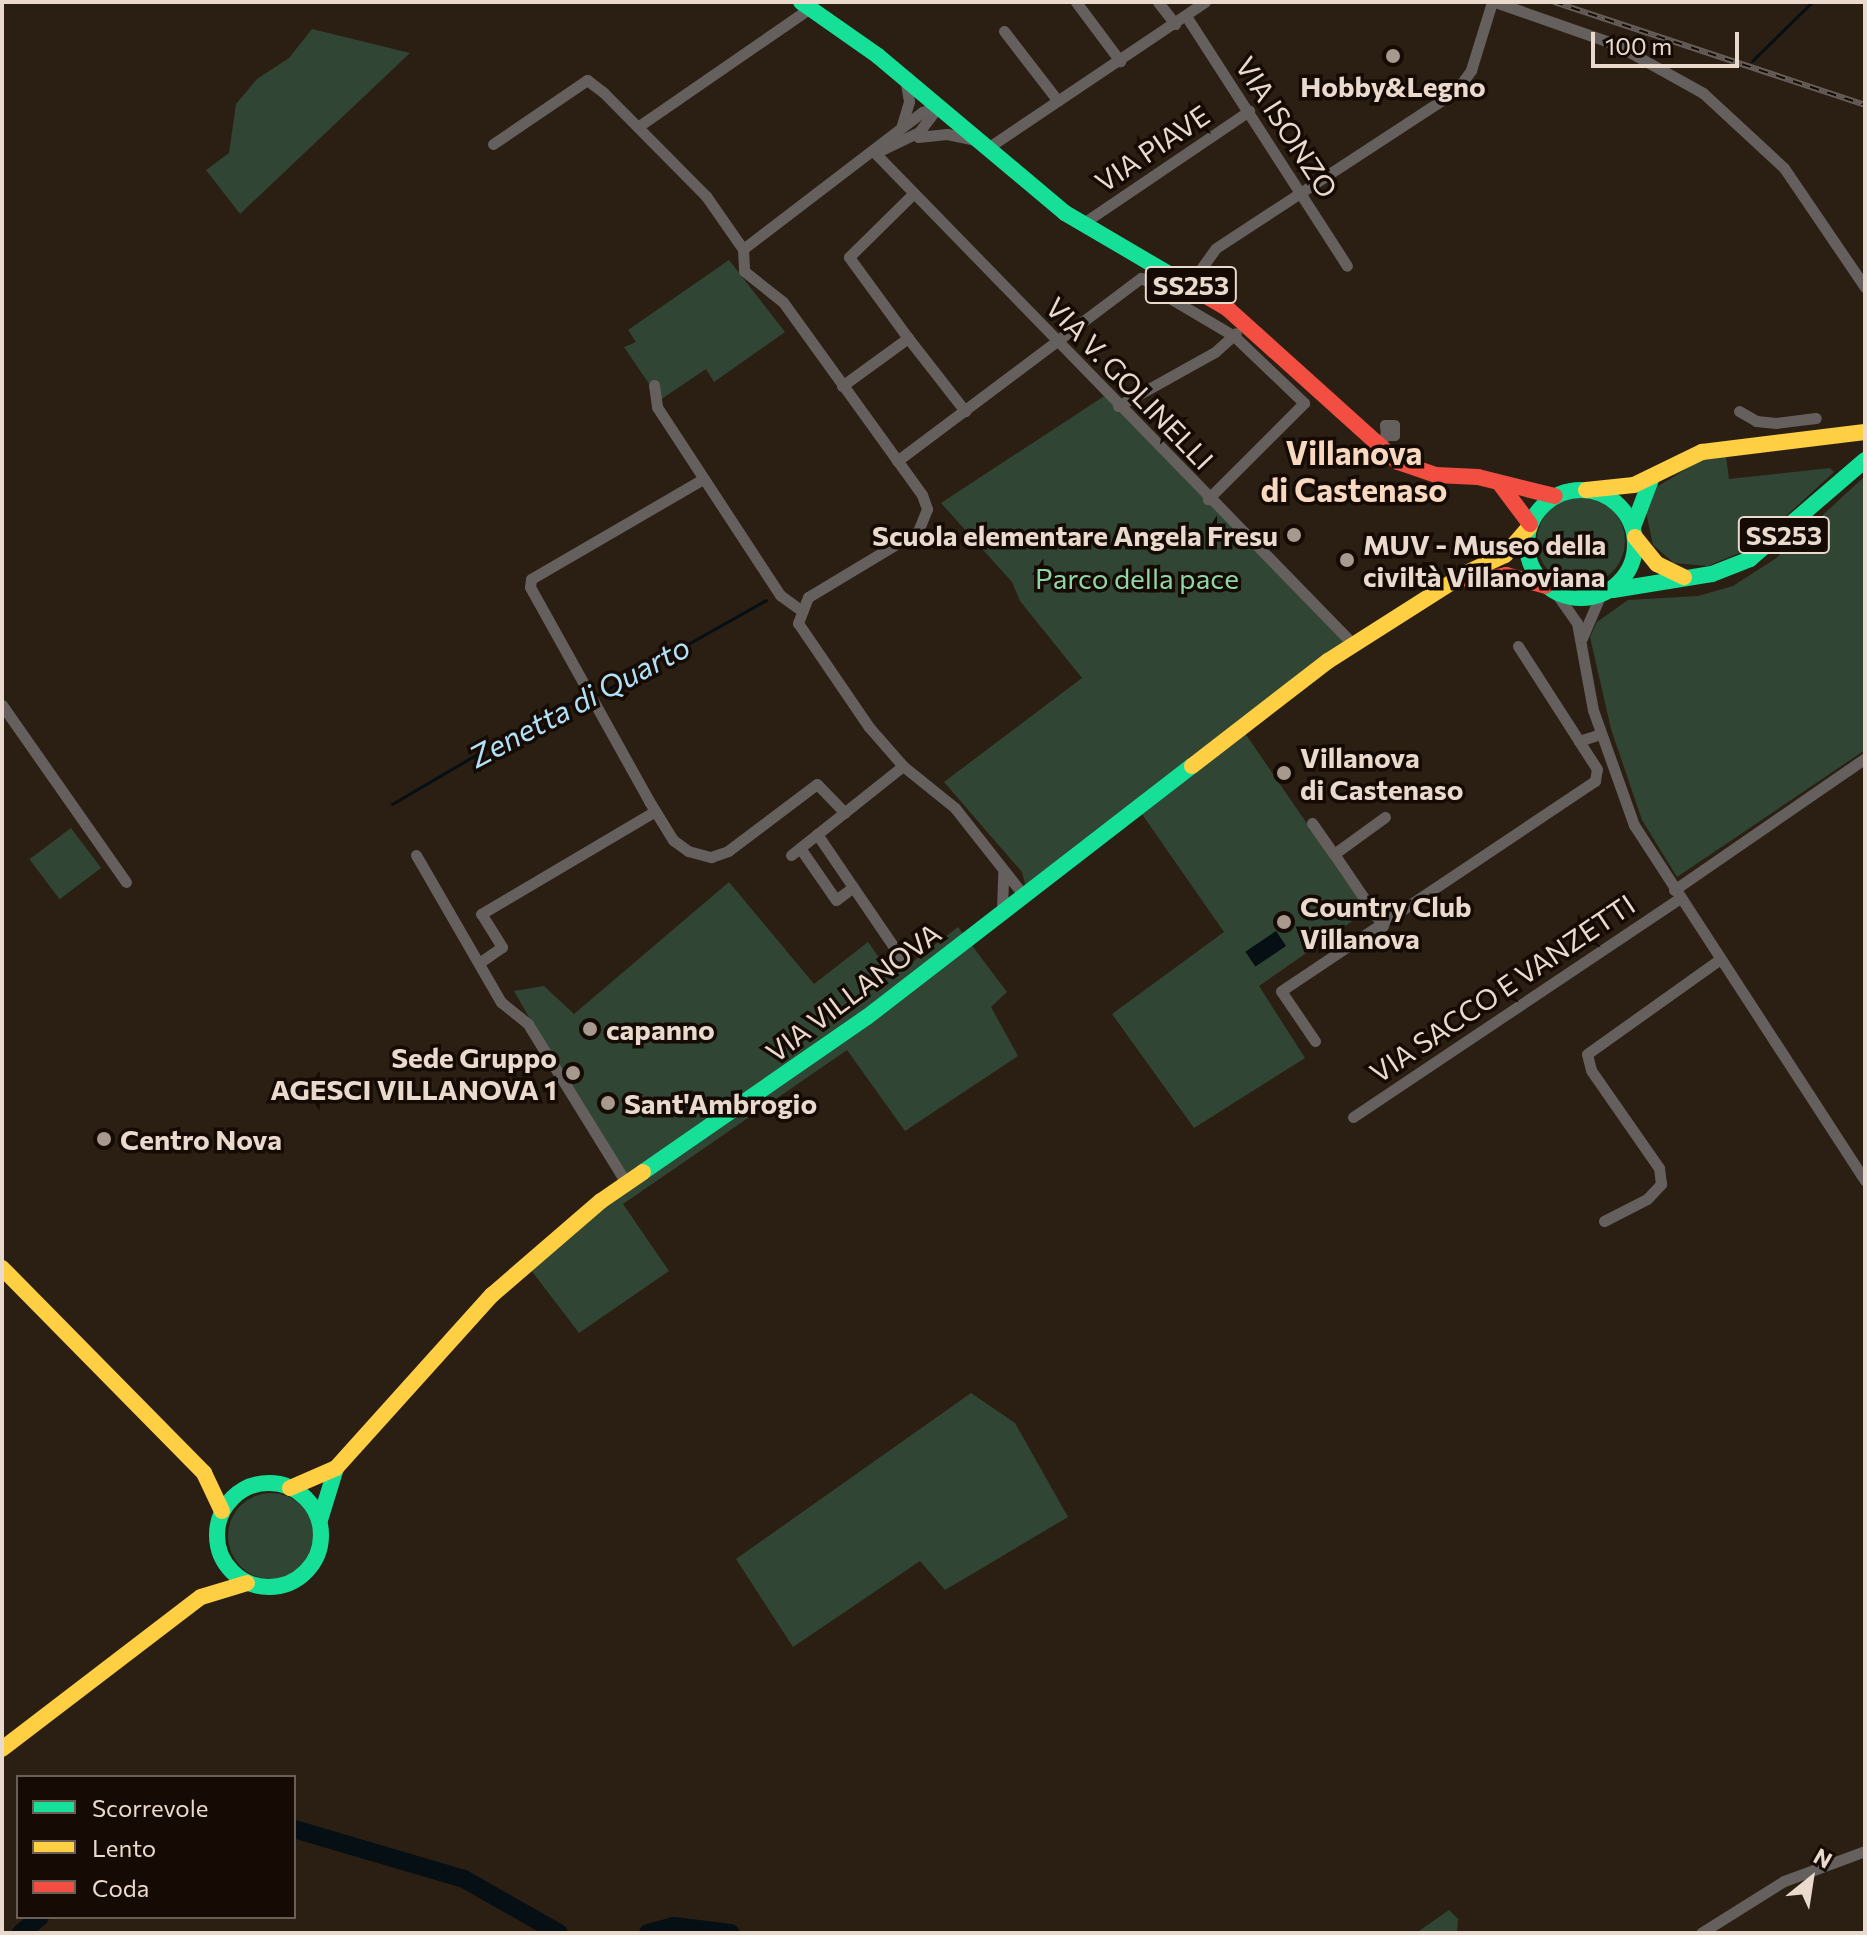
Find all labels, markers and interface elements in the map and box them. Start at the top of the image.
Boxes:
scale bar [1595,16,1743,66]
text: 100 m [1605,31,1672,60]
marker: Hobby&Legno [1384,47,1402,65]
street label: VIA ISONZO [1229,50,1345,204]
place label: Hobby&Legno [1300,69,1486,103]
street label: VIA PIAVE [1089,98,1215,198]
road number: SS253 [1143,263,1239,307]
street label: VIA V. GOLINELLI [1039,290,1221,476]
district label: Villanova di Castenaso [1261,434,1447,509]
road number: SS253 [1736,513,1832,557]
place label: Scuola elementare Angela Fresu [872,518,1278,552]
marker: Scuola elementare Angela Fresu [1285,526,1303,544]
place label: MUV - Museo della civiltà Villanoviana [1363,527,1606,593]
marker: MUV - Museo della civiltà Villanoviana [1338,551,1356,569]
park label: Parco della pace [1035,561,1239,595]
water label: Zenetta di Quarto [463,628,695,774]
place label: Villanova di Castenaso [1300,740,1463,806]
marker: Villanova di Castenaso [1275,764,1293,782]
street label: VIA SACCO E VANZETTI [1363,887,1641,1089]
place label: Country Club Villanova [1300,889,1471,955]
marker: Country Club Villanova [1275,913,1293,931]
street label: VIA VILLANOVA [759,915,947,1069]
place label: capanno [606,1012,715,1046]
marker: capanno [581,1020,599,1038]
place label: Sede Gruppo AGESCI VILLANOVA 1 [270,1040,557,1106]
marker: Sede Gruppo AGESCI VILLANOVA 1 [564,1064,582,1082]
place label: Sant'Ambrogio [624,1086,817,1120]
marker: Sant'Ambrogio [599,1094,617,1112]
place label: Centro Nova [120,1122,282,1156]
marker: Centro Nova [95,1130,113,1148]
legend [16,1775,296,1919]
text: Scorrevole [92,1793,208,1822]
text: Lento [92,1833,156,1862]
north arrow [1771,1839,1851,1919]
text: N [1809,1842,1837,1874]
text: Coda [92,1873,149,1902]

